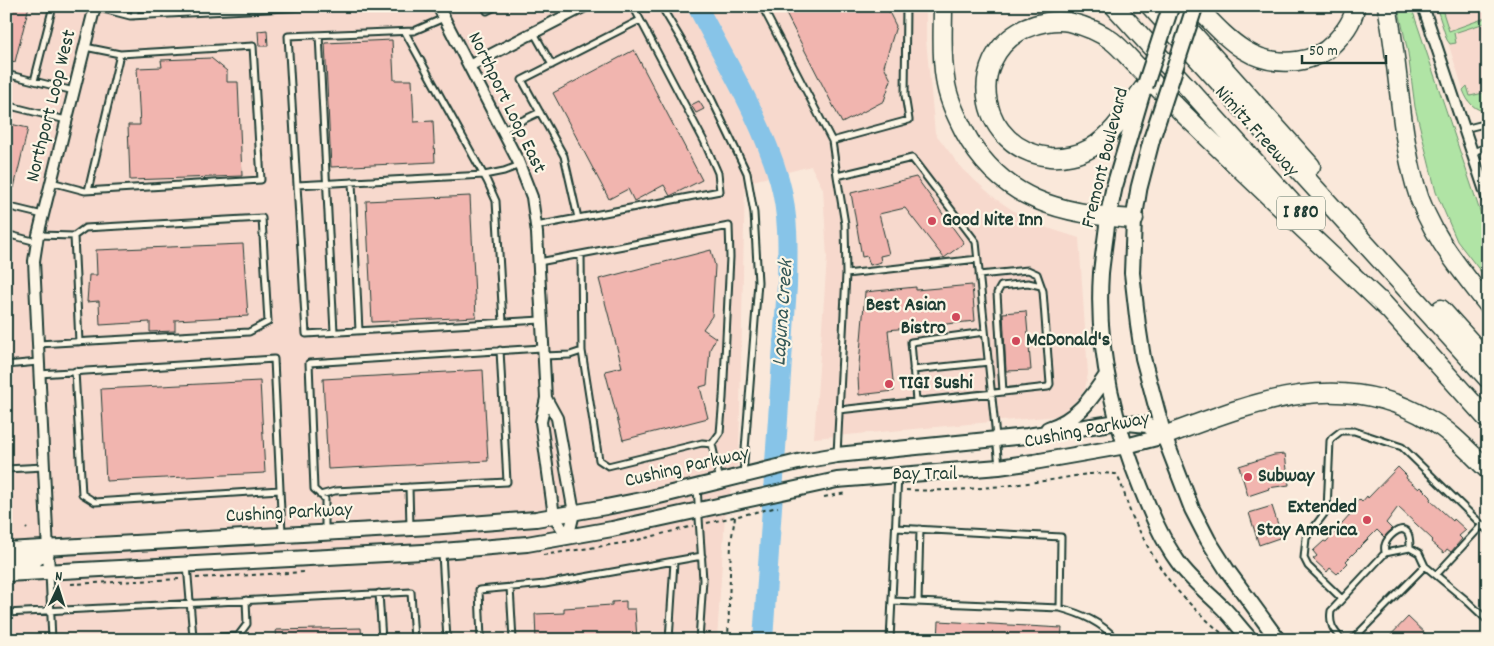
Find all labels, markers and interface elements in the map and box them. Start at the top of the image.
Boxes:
street label: Northport Loop West [20,27,84,185]
street label: Northport Loop East [460,28,552,178]
scale bar [1302,32,1385,64]
text: 50 m [1309,41,1338,63]
street label: Nimitz Freeway [1207,80,1305,185]
street label: Fremont Boulevard [1075,85,1137,231]
road number: I 880 [1277,197,1325,230]
place label: Good Nite Inn [942,207,1043,235]
marker: Good Nite Inn [926,215,938,227]
water label: Laguna Creek [765,257,803,367]
place label: Best Asian Bistro [866,292,946,343]
marker: Best Asian Bistro [950,311,962,323]
place label: McDonald's [1026,327,1110,355]
marker: McDonald's [1010,335,1022,347]
place label: TIGI Sushi [899,370,973,398]
marker: TIGI Sushi [883,378,895,390]
street label: Cushing Parkway [1022,405,1153,457]
street label: Cushing Parkway [622,440,753,496]
street label: Bay Trail [893,461,958,489]
place label: Subway [1258,463,1315,491]
marker: Subway [1242,471,1254,483]
place label: Extended Stay America [1257,494,1358,545]
street label: Cushing Parkway [225,497,354,531]
marker: Extended Stay America [1361,514,1373,526]
north arrow [32,564,82,614]
text: N [55,567,63,587]

